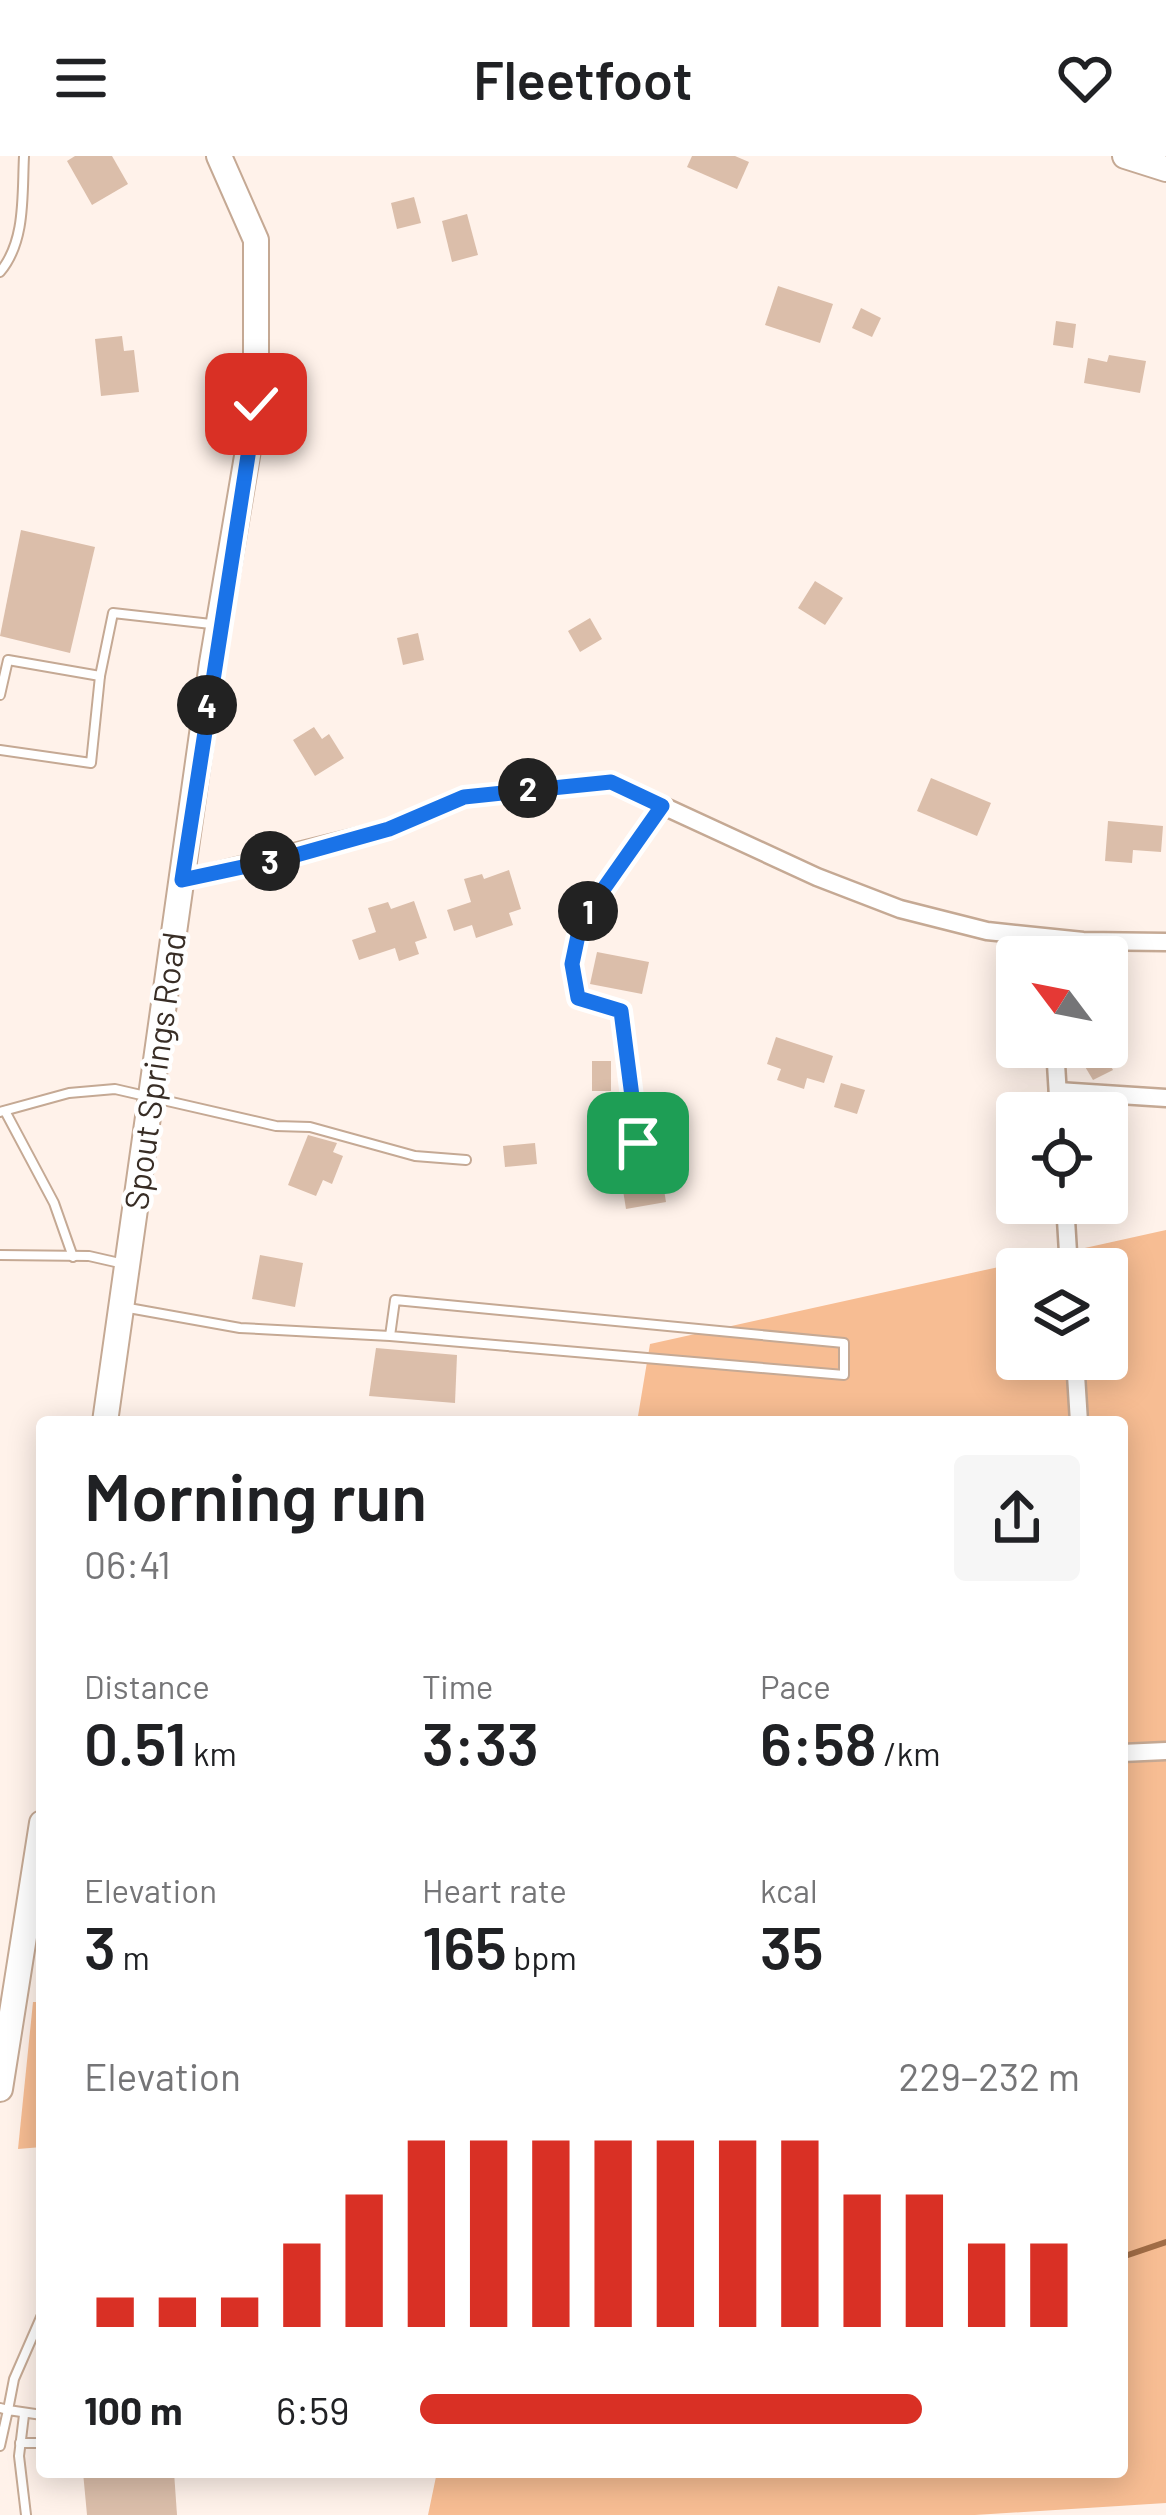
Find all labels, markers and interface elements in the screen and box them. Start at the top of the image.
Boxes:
icon: menu [48,45,114,111]
icon: heart [1052,45,1118,111]
text: Fleetfoot [473,46,693,111]
pin [205,353,307,455]
icon: check [223,371,289,437]
pin: 4 [177,675,237,735]
text: 4 [197,685,217,725]
pin: 2 [498,758,558,818]
text: 2 [519,768,537,808]
pin: 3 [240,831,300,891]
text: 3 [261,841,279,881]
pin: 1 [558,881,618,941]
text: 1 [582,891,594,931]
street label: Spout Springs Road [115,929,193,1212]
north arrow [996,936,1128,1068]
map controls [996,936,1128,1380]
pin [587,1092,689,1194]
button: locate [996,1092,1128,1224]
icon: arrive [605,1110,671,1176]
button: layers [996,1248,1128,1380]
text: Morning run [84,1455,427,1534]
button: share [954,1455,1080,1581]
text: 06:41 [84,1540,171,1587]
text: Distance [84,1666,210,1706]
text: Time [422,1666,493,1706]
text: Pace [760,1666,831,1706]
text: 0.51 [84,1706,186,1778]
text: 3:33 [422,1706,539,1778]
text: 6:58 [760,1706,877,1778]
text: km [186,1733,237,1773]
text: /km [877,1733,940,1773]
text: Elevation [84,1870,217,1910]
text: Heart rate [422,1870,567,1910]
text: kcal [760,1870,818,1910]
text: 3 [84,1910,116,1982]
text: 165 [422,1910,507,1982]
text: 35 [760,1910,824,1982]
text: m [116,1937,150,1977]
text: bpm [507,1937,577,1977]
text: Elevation [84,2052,241,2099]
text: 229–232 m [899,2052,1080,2099]
text: 100 m [84,2386,183,2433]
text: 6:59 [276,2386,350,2433]

